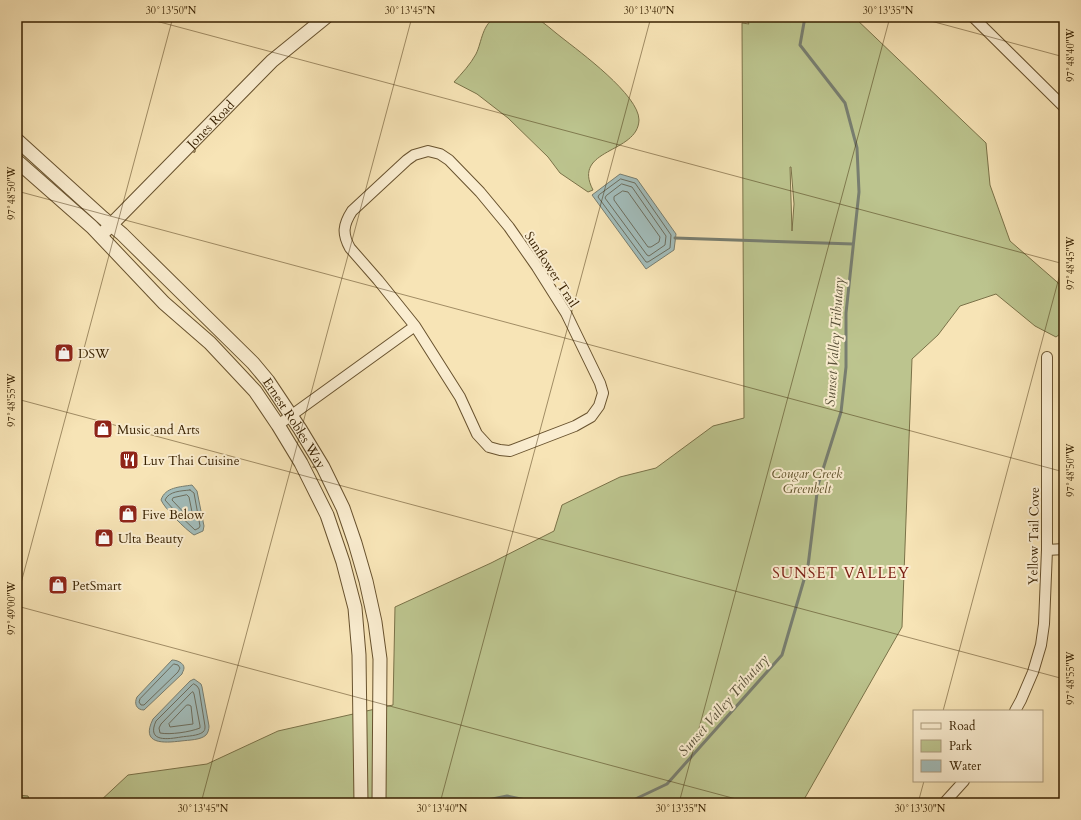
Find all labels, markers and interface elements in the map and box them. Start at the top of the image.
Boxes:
text: 30°13'50"N [146,4,197,18]
text: 30°13'45"N [385,4,436,18]
text: 30°13'40"N [624,4,675,18]
text: 30°13'35"N [863,4,914,18]
text: 97°48'40"W [1064,27,1078,82]
street label: Jones Road [182,97,239,154]
text: 97°48'50"W [5,165,19,220]
street label: Sunflower Trail [520,228,583,311]
text: 97°48'45"W [1064,235,1078,290]
water label: Sunset Valley Tributary [821,277,849,407]
shop icon: DSW [53,342,75,364]
place label: DSW [78,345,110,363]
text: 97°48'55"W [5,372,19,427]
street label: Ernest Robles Way [258,374,330,472]
shop icon: Music and Arts [92,418,114,440]
place label: Music and Arts [117,421,200,439]
text: 97°48'50"W [1064,442,1078,497]
restaurant icon: Luv Thai Cuisine [118,449,140,471]
place label: Luv Thai Cuisine [143,452,240,470]
park label: Cougar Creek Greenbelt [771,465,843,498]
street label: Yellow Tail Cove [1024,487,1044,585]
shop icon: Five Below [117,503,139,525]
place label: Five Below [142,506,205,524]
shop icon: Ulta Beauty [93,527,115,549]
place label: Ulta Beauty [118,530,184,548]
district label: SUNSET VALLEY [772,563,910,583]
shop icon: PetSmart [47,574,69,596]
place label: PetSmart [72,577,122,595]
text: 97°49'00"W [5,580,19,635]
water label: Sunset Valley Tributary [674,650,773,760]
text: 97°48'55"W [1064,650,1078,705]
legend [913,710,1043,782]
text: Road [949,718,976,734]
text: Park [949,738,973,754]
text: Water [948,758,982,774]
text: 30°13'45"N [178,802,229,816]
text: 30°13'40"N [417,802,468,816]
text: 30°13'35"N [656,802,707,816]
text: 30°13'30"N [895,802,946,816]

